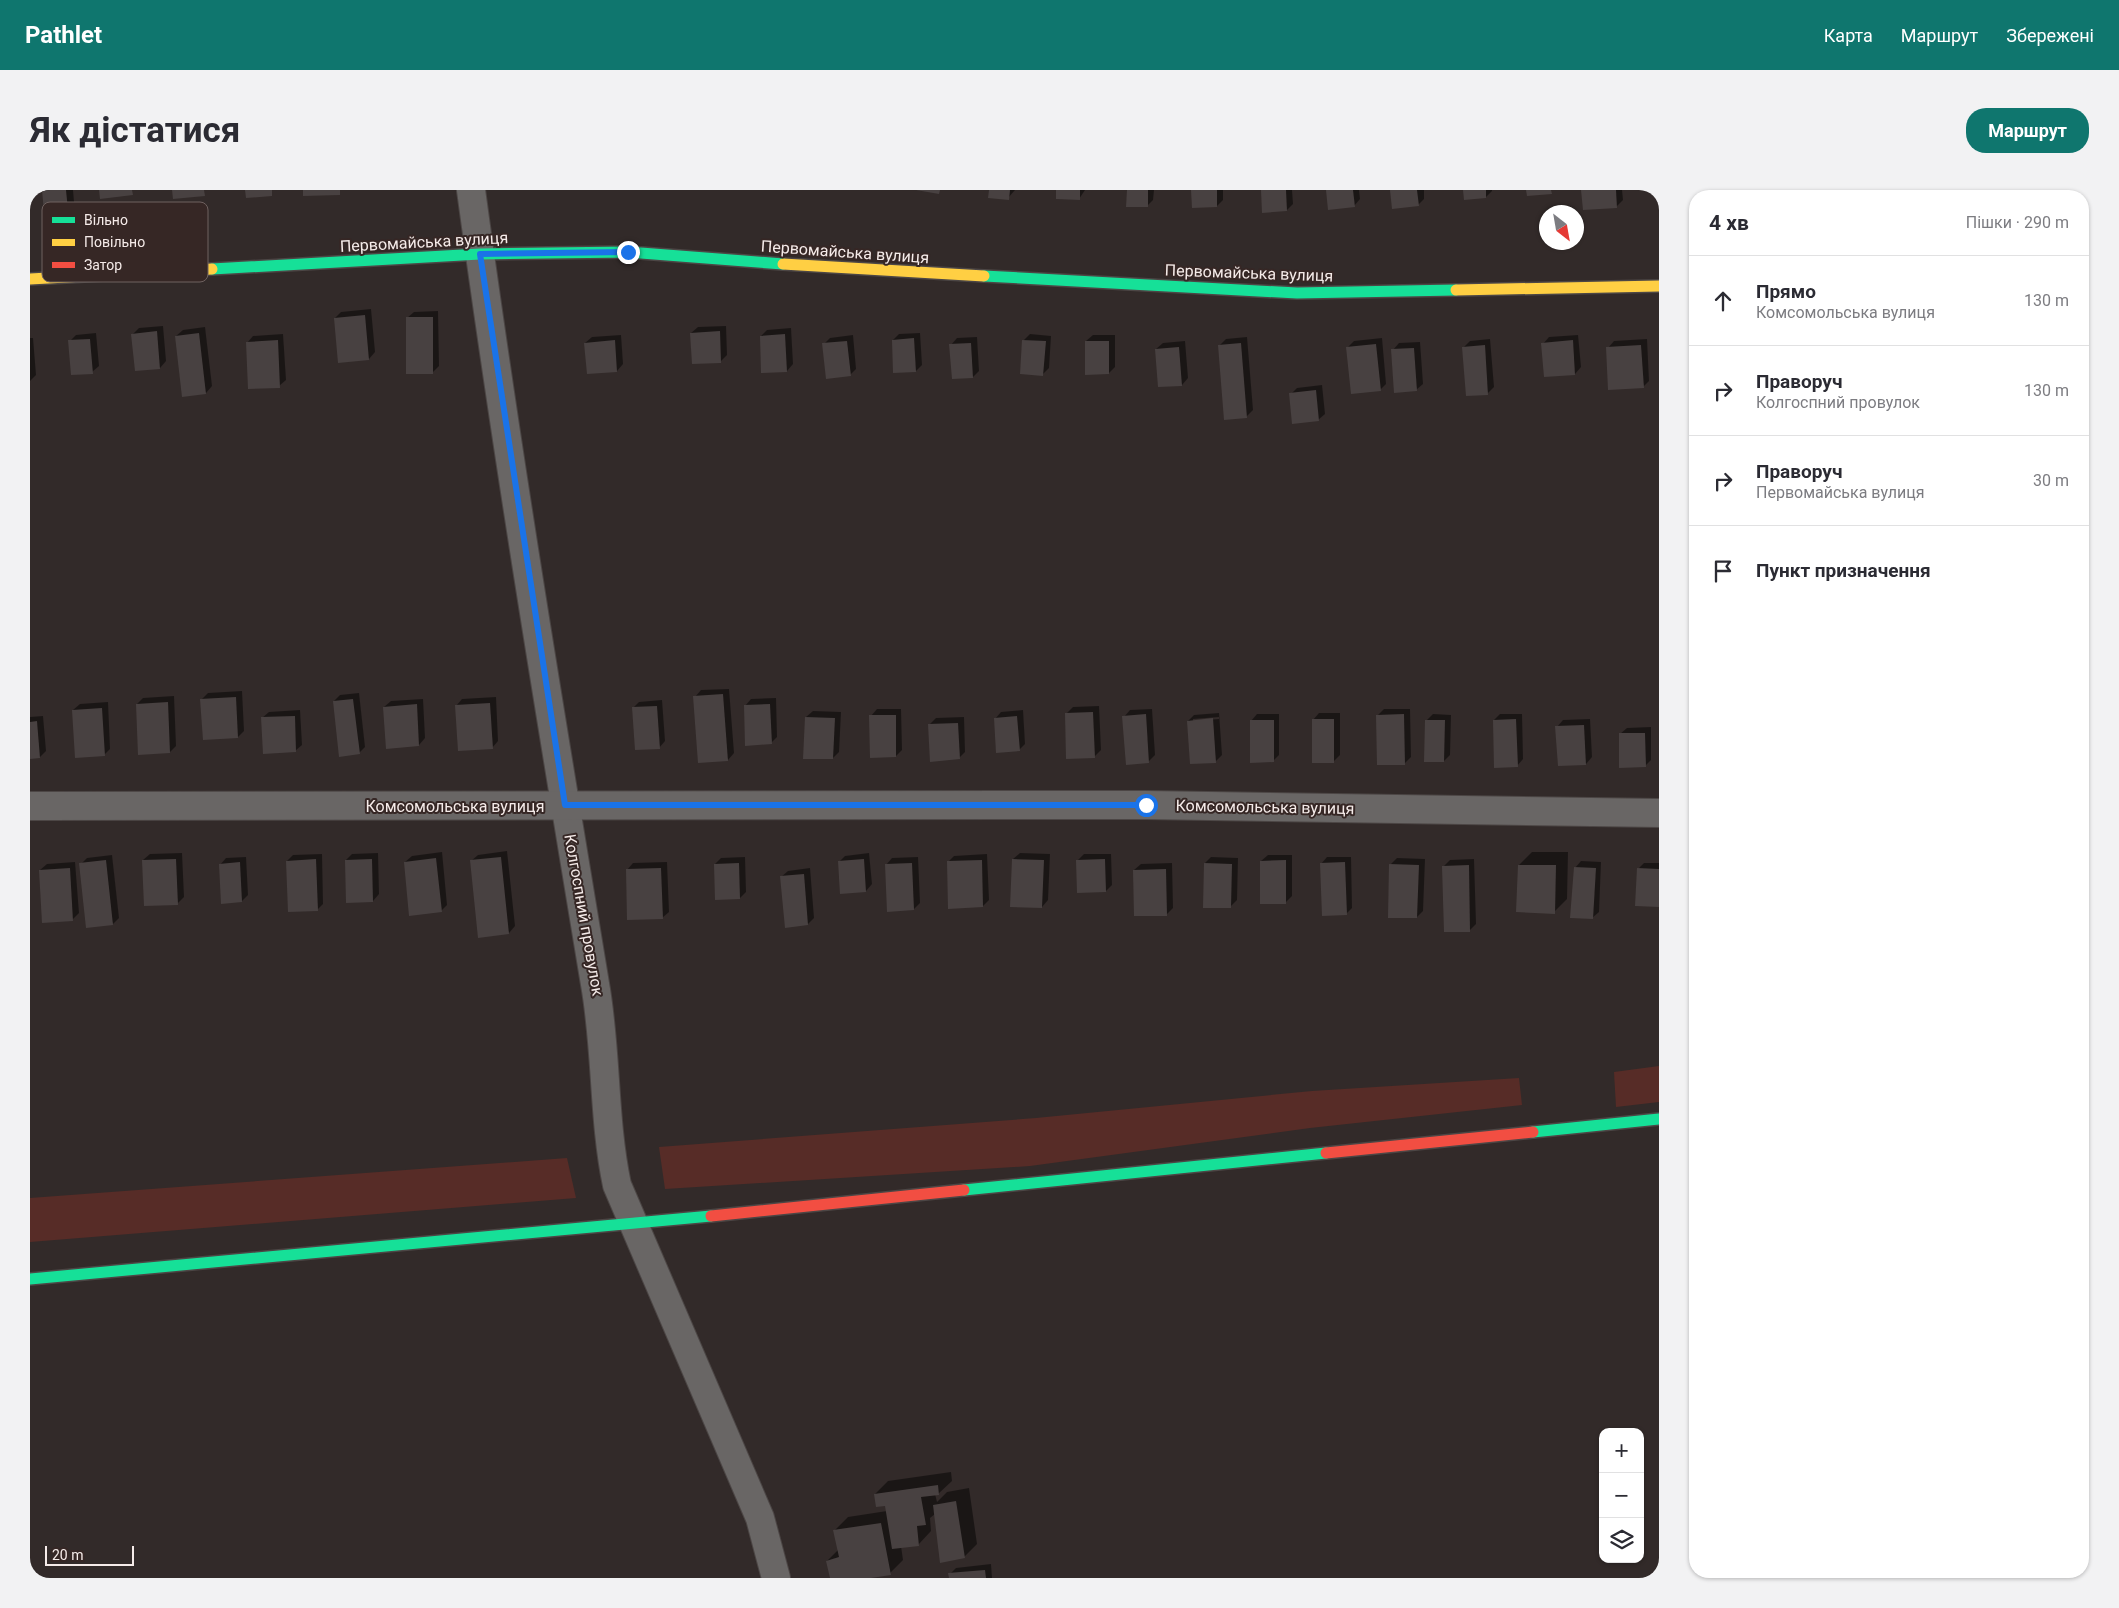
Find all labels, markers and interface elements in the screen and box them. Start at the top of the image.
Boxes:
text: Pathlet [25,21,102,49]
text: Карта [1824,25,1873,46]
text: Маршрут [1901,25,1978,46]
text: Збережені [2006,25,2094,46]
button: Маршрут [1966,108,2089,153]
text: Як дістатися [30,110,240,151]
legend [42,202,208,282]
north arrow [1539,205,1584,250]
text: 4 хв [1709,211,1749,235]
text: Вільно [84,212,128,228]
text: Пішки · 290 m [1966,213,2069,232]
street label: Первомайська вулиця [339,228,509,256]
text: Повільно [84,234,145,250]
street label: Первомайська вулиця [760,237,930,267]
route end [617,241,640,264]
text: Затор [84,257,122,273]
street label: Первомайська вулиця [1164,261,1334,285]
text: Прямо [1756,280,1816,303]
icon: ahead [1709,287,1737,315]
text: 130 m [2024,291,2069,310]
text: Комсомольська вулиця [1756,303,1935,322]
text: Праворуч [1756,370,1842,393]
icon: right [1709,377,1737,405]
text: 130 m [2024,381,2069,400]
text: Колгоспний провулок [1756,393,1920,412]
text: Праворуч [1756,460,1842,483]
icon: right [1709,467,1737,495]
text: 30 m [2033,471,2069,490]
text: Первомайська вулиця [1756,483,1925,502]
icon: arrive [1709,557,1737,585]
text: Пункт призначення [1756,559,1931,582]
route start [1135,794,1158,817]
street label: Комсомольська вулиця [1175,796,1355,818]
street label: Комсомольська вулиця [366,797,544,816]
street label: Колгоспний провулок [560,833,608,998]
map controls [1599,1428,1644,1563]
button: + [1599,1428,1644,1473]
button: − [1599,1473,1644,1518]
button: layers [1599,1518,1644,1563]
scale bar [45,1543,134,1566]
text: 20 m [52,1547,84,1563]

